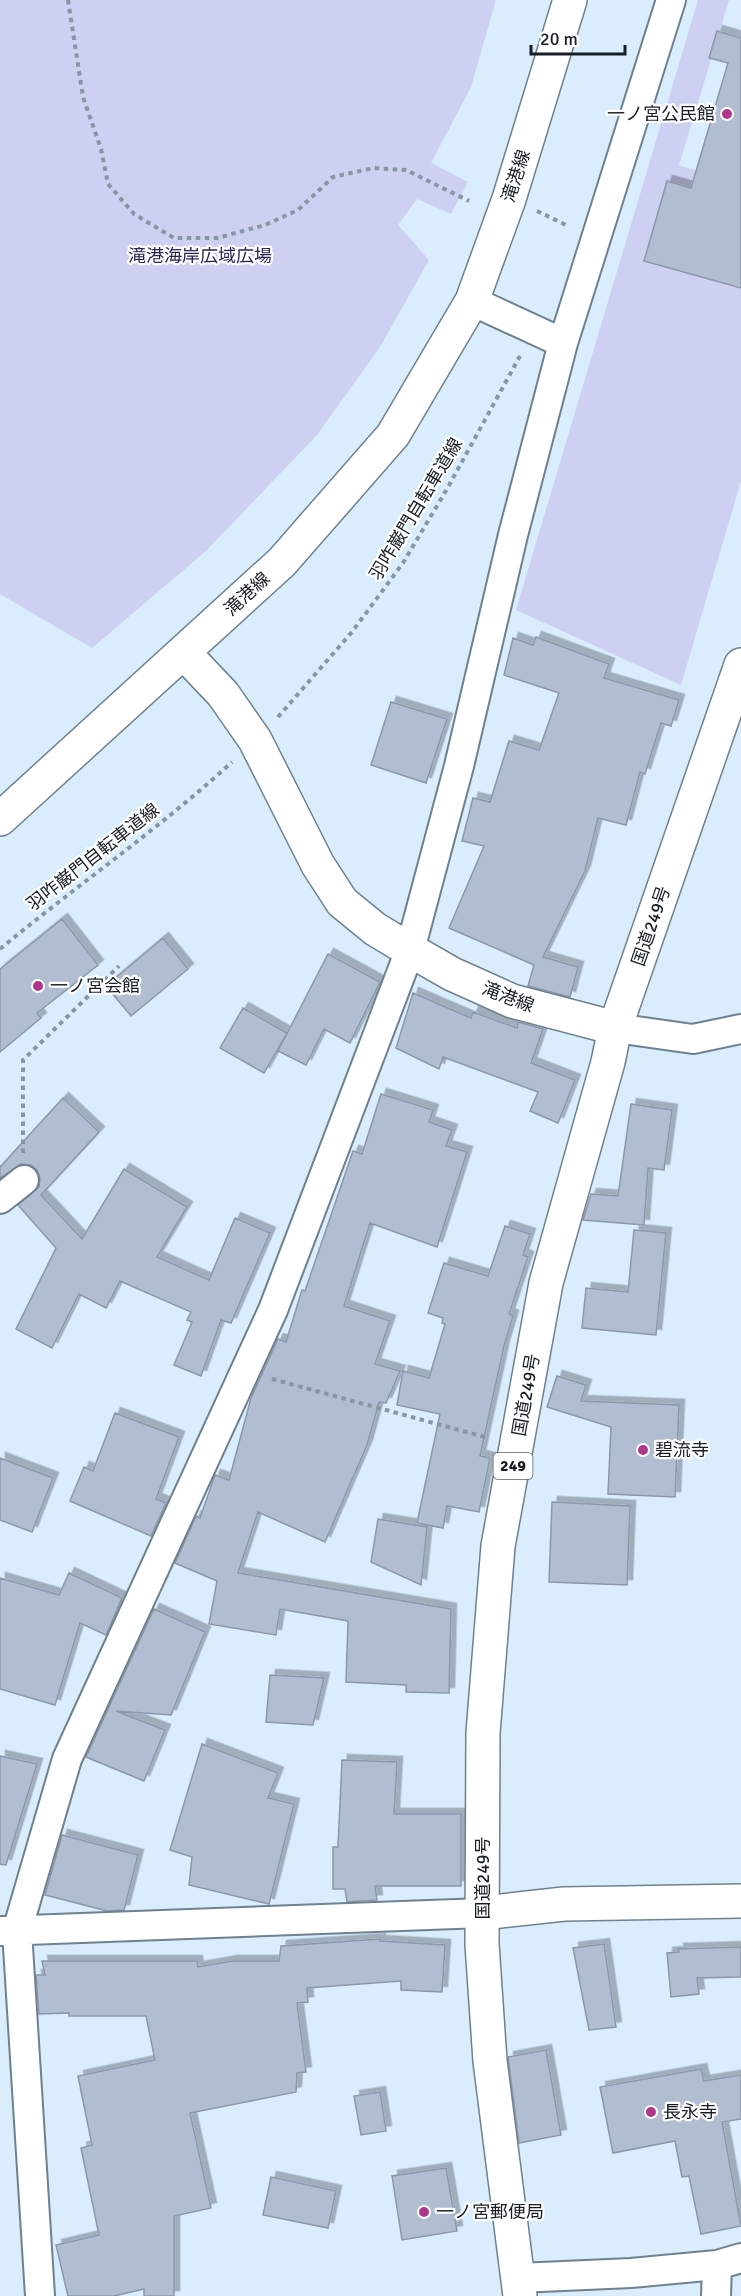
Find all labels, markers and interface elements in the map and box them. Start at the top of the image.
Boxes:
scale bar [531,18,626,56]
text: 20 m [540,28,578,50]
place label: 一ノ宮公民館 [607,103,715,125]
marker: 一ノ宮公民館 [720,107,734,121]
street label: 滝港線 [497,147,535,205]
park label: 滝港海岸広域広場 [128,245,272,267]
street label: 羽咋巌門自転車道線 [365,434,467,584]
street label: 滝港線 [220,568,274,620]
street label: 羽咋巌門自転車道線 [22,798,164,916]
street label: 国道249号 [627,883,675,969]
place label: 一ノ宮会館 [50,975,140,997]
street label: 滝港線 [479,977,537,1017]
marker: 一ノ宮会館 [31,979,45,993]
street label: 国道249号 [508,1352,544,1438]
place label: 碧流寺 [655,1439,709,1461]
marker: 碧流寺 [636,1443,650,1457]
road number: 249 [494,1453,532,1479]
street label: 国道249号 [472,1836,494,1920]
place label: 長永寺 [663,2101,717,2123]
marker: 長永寺 [644,2105,658,2119]
place label: 一ノ宮郵便局 [436,2201,544,2223]
marker: 一ノ宮郵便局 [417,2205,431,2219]

